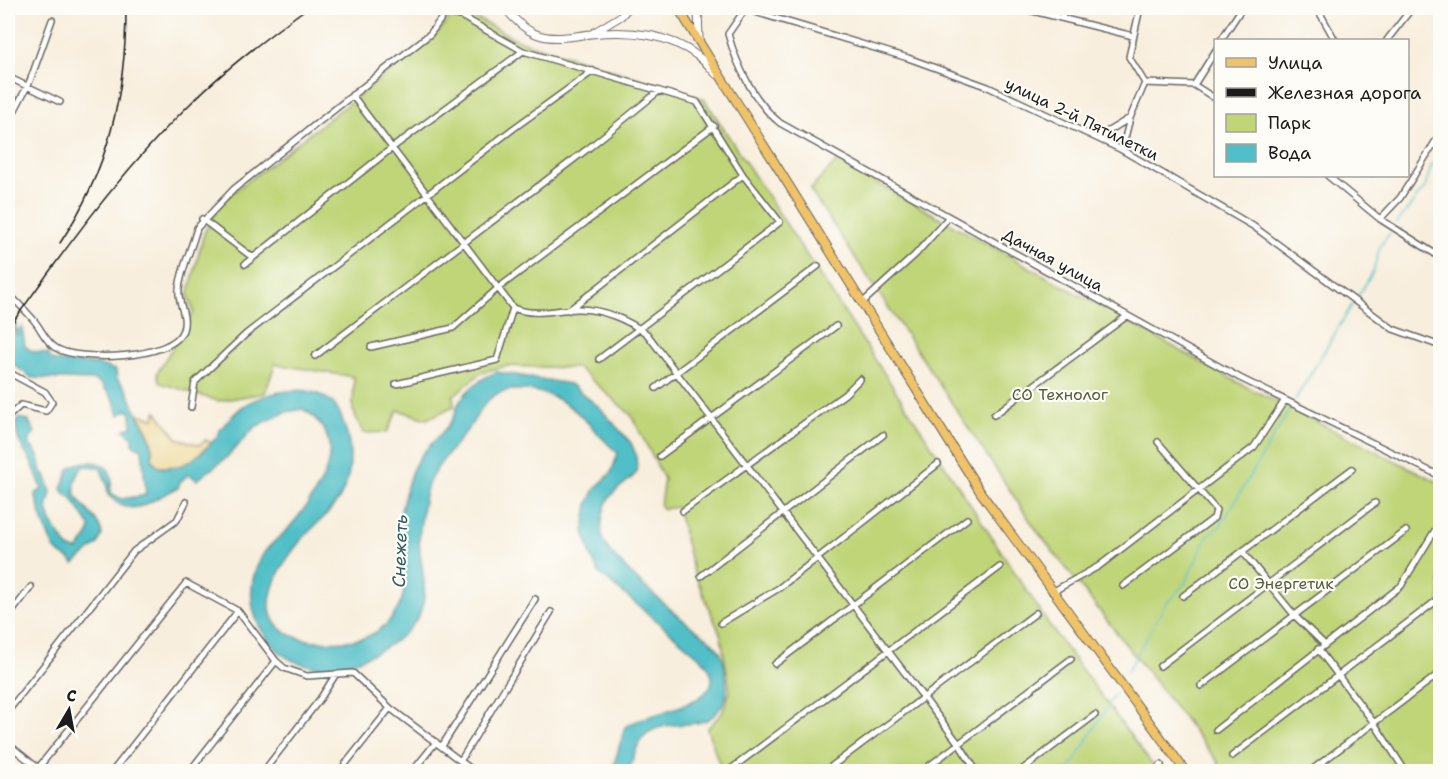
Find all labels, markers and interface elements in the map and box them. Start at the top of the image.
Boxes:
legend [1214,39,1409,177]
text: Улица [1268,51,1322,75]
street label: улица 2-й Пятилетки [1002,73,1162,165]
text: Железная дорога [1268,81,1421,105]
text: Парк [1268,111,1311,135]
text: Вода [1268,141,1311,165]
street label: Дачная улица [999,224,1107,296]
park label: СО Технолог [1012,384,1109,405]
water label: Снежеть [387,514,413,588]
park label: СО Энергетик [1228,573,1334,594]
north arrow [39,680,99,740]
text: С [65,685,78,707]

